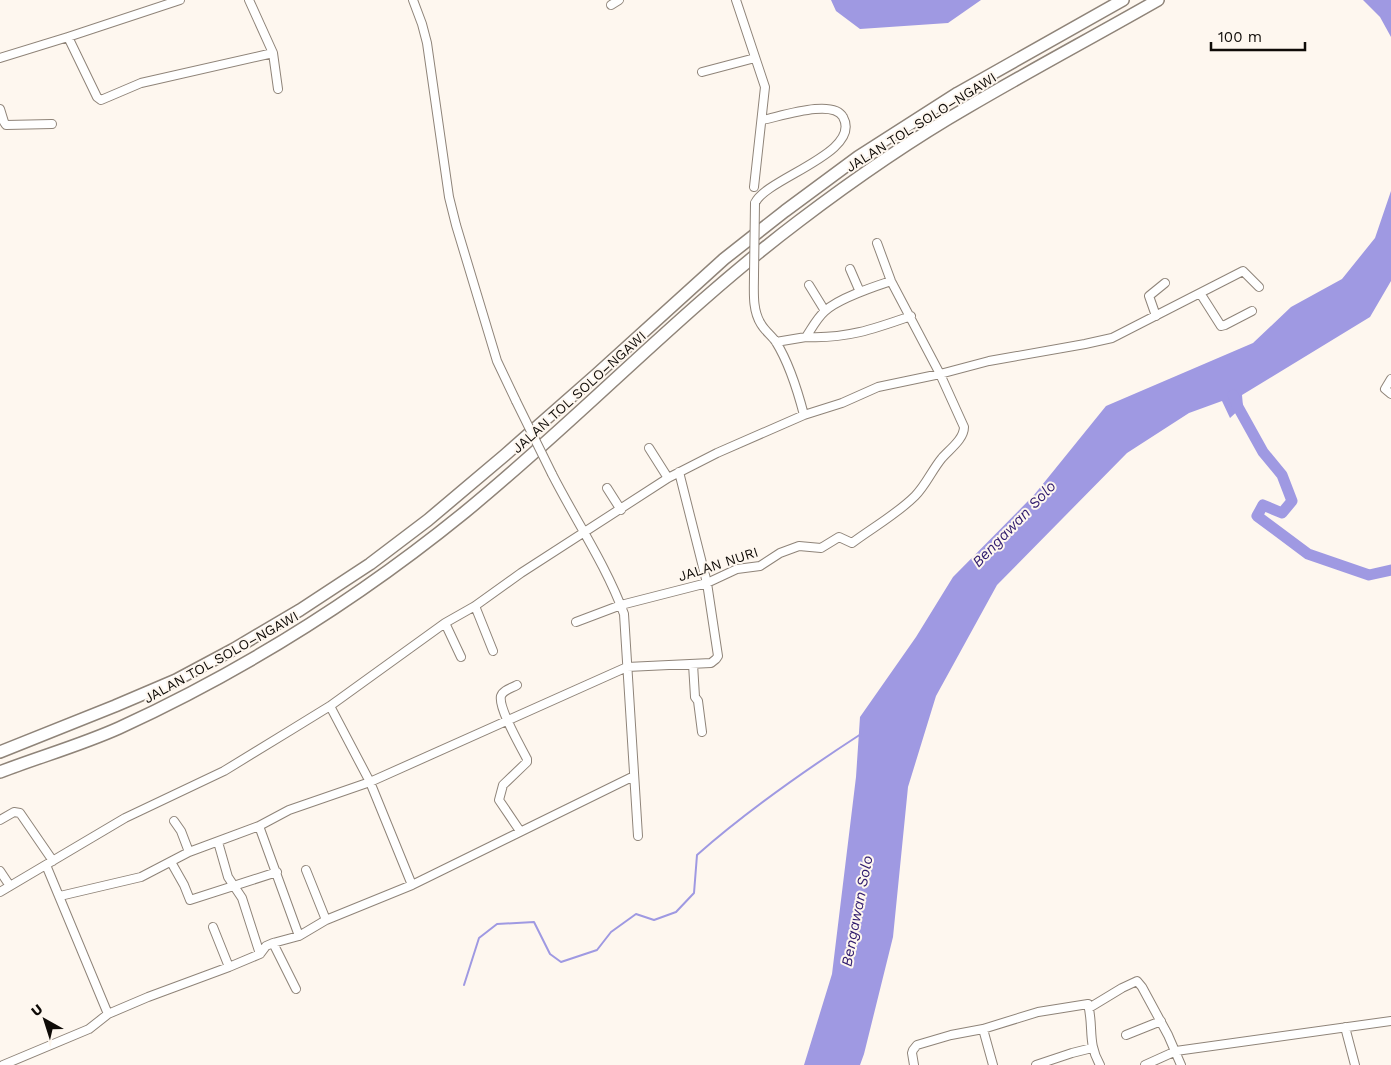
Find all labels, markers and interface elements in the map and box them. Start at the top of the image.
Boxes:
scale bar [1211,20,1305,52]
text: 100 m [1218,28,1262,46]
street label: JALAN TOL SOLO–NGAWI [843,69,999,175]
street label: JALAN TOL SOLO–NGAWI [509,328,649,456]
water label: Bengawan Solo [968,477,1060,571]
street label: JALAN NURI [676,544,760,584]
street label: JALAN TOL SOLO–NGAWI [141,608,301,706]
water label: Bengawan Solo [837,854,877,968]
north arrow [20,995,70,1045]
text: U [28,1001,46,1019]

